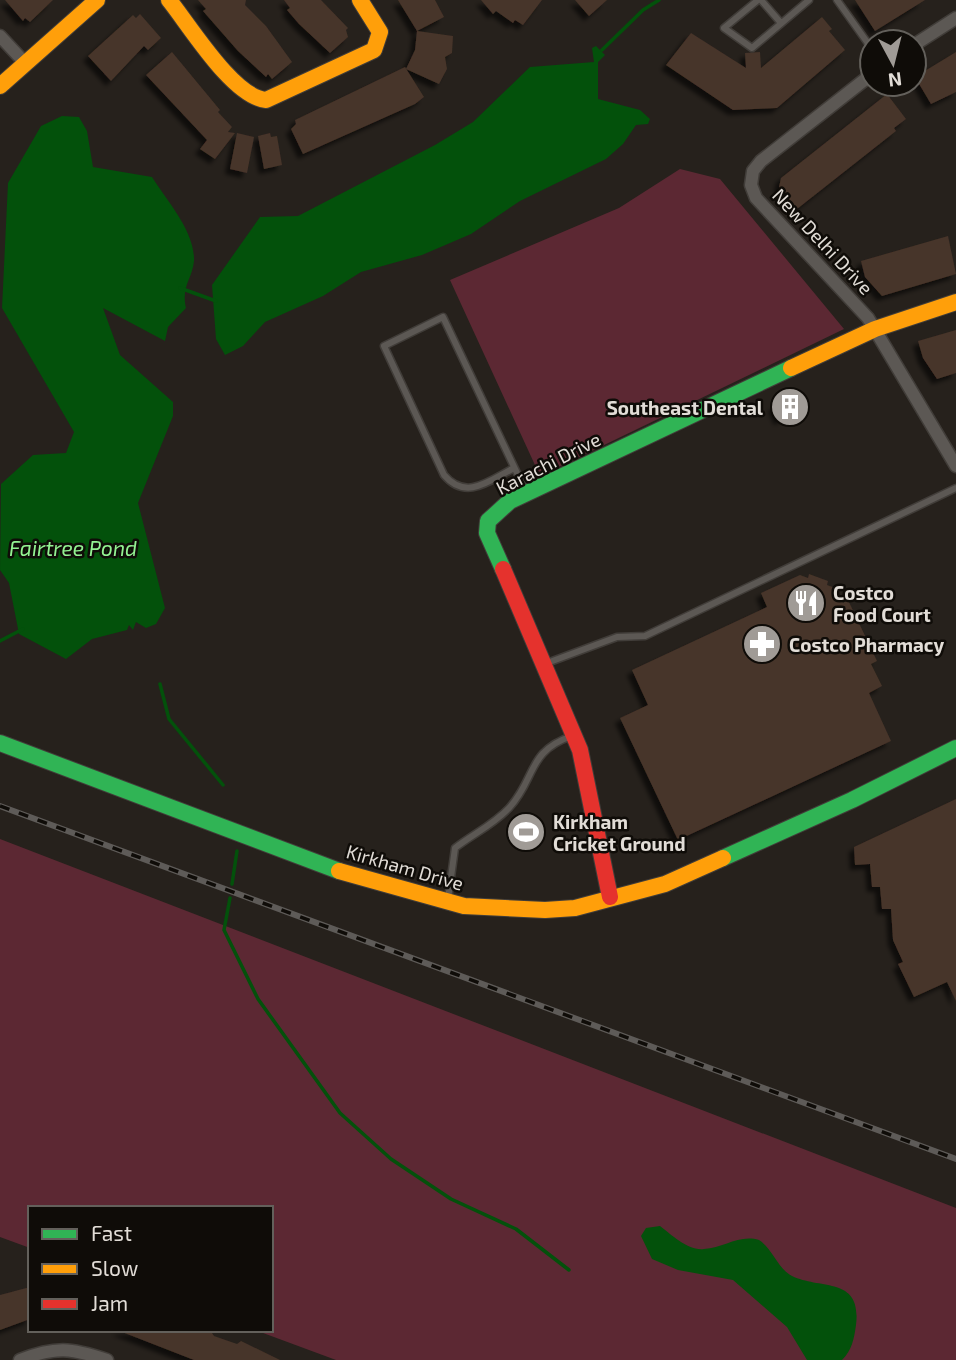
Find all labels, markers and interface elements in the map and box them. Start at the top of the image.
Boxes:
north arrow [858,28,928,98]
text: N [887,68,903,93]
street label: New Delhi Drive [768,183,878,299]
building icon: Southeast Dental [769,386,811,428]
place label: Southeast Dental [607,396,764,419]
street label: Karachi Drive [492,427,604,499]
water label: Fairtree Pond [9,535,137,560]
place label: Costco Food Court [833,581,931,626]
restaurant icon: Costco Food Court [785,582,827,624]
pharmacy icon: Costco Pharmacy [741,623,783,665]
place label: Costco Pharmacy [789,633,944,657]
place label: Kirkham Cricket Ground [553,810,686,855]
sports icon: Kirkham Cricket Ground [505,811,547,853]
street label: Kirkham Drive [344,839,466,895]
legend [28,1206,273,1332]
text: Fast [91,1220,132,1245]
text: Slow [91,1255,138,1280]
text: Jam [91,1290,128,1315]

